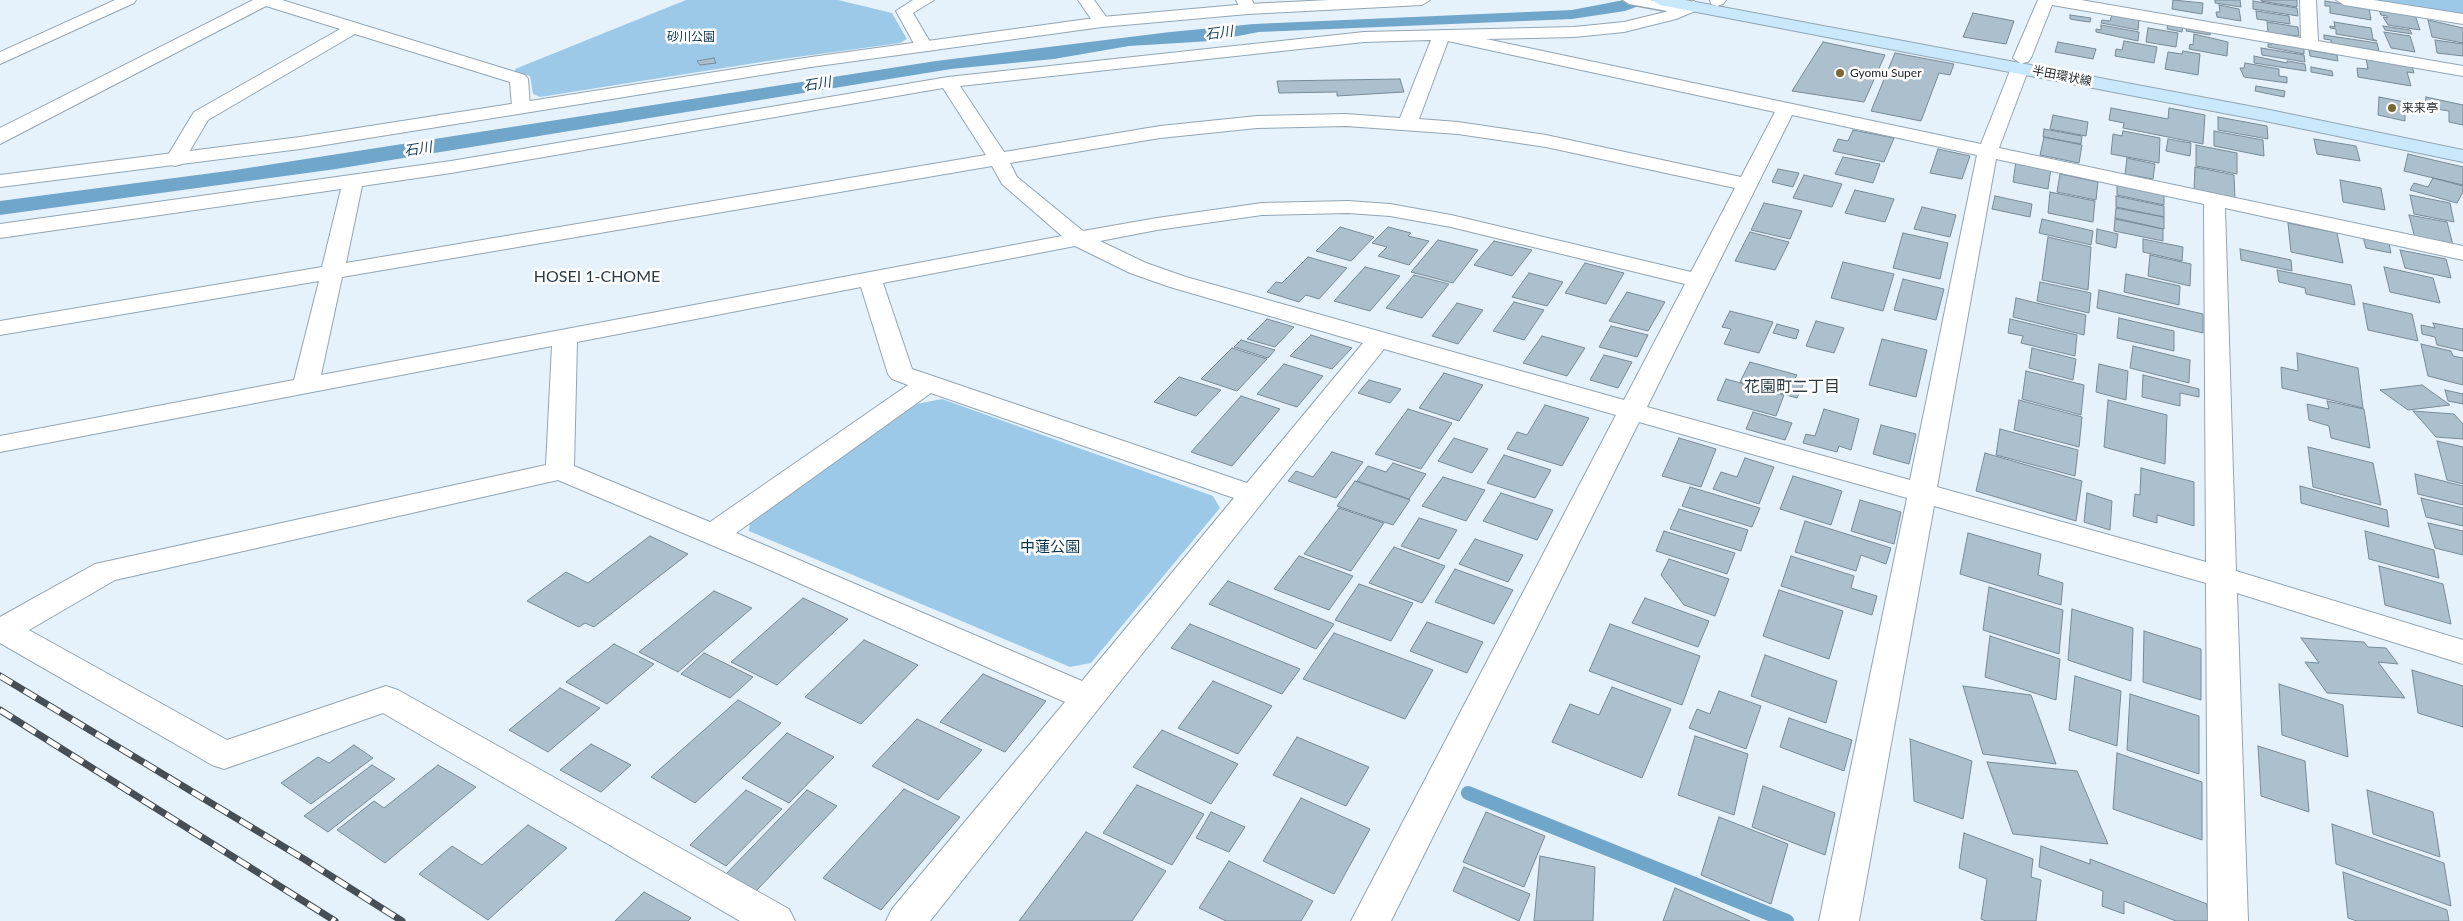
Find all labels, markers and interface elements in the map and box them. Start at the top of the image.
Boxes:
water label: 石川 [1204,23,1234,43]
park label: 砂川公園 [667,30,715,44]
street label: 半田環状線 [2031,63,2093,89]
place label: Gyomu Super [1850,66,1922,80]
marker: Gyomu Super [1834,67,1846,79]
water label: 石川 [802,74,832,94]
place label: 来来亭 [2402,101,2438,115]
marker: 来来亭 [2386,102,2398,114]
water label: 石川 [403,139,433,159]
district label: HOSEI 1-CHOME [526,267,668,287]
district label: 花園町二丁目 [1744,377,1840,397]
park label: 中蓮公園 [1020,538,1080,556]

